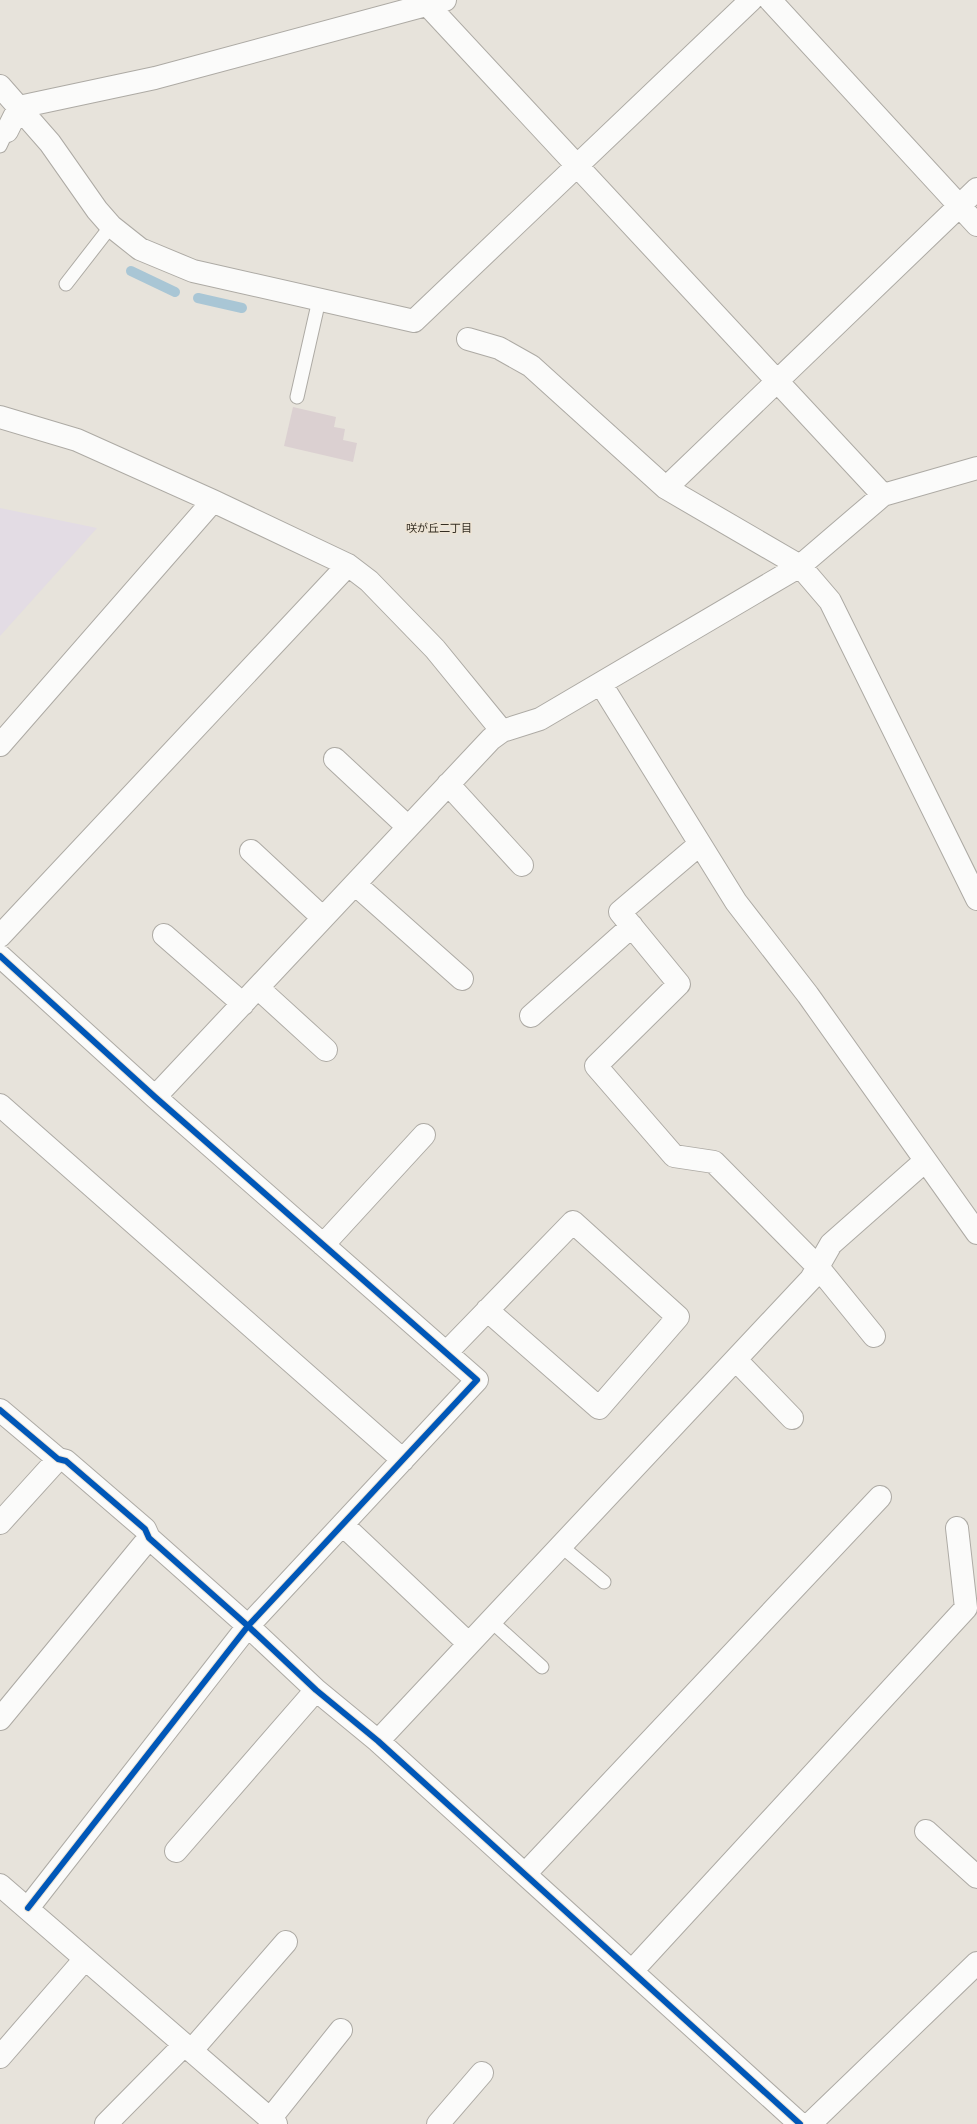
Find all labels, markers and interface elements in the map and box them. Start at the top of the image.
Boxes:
district label: 咲が丘二丁目 [406,521,472,535]

